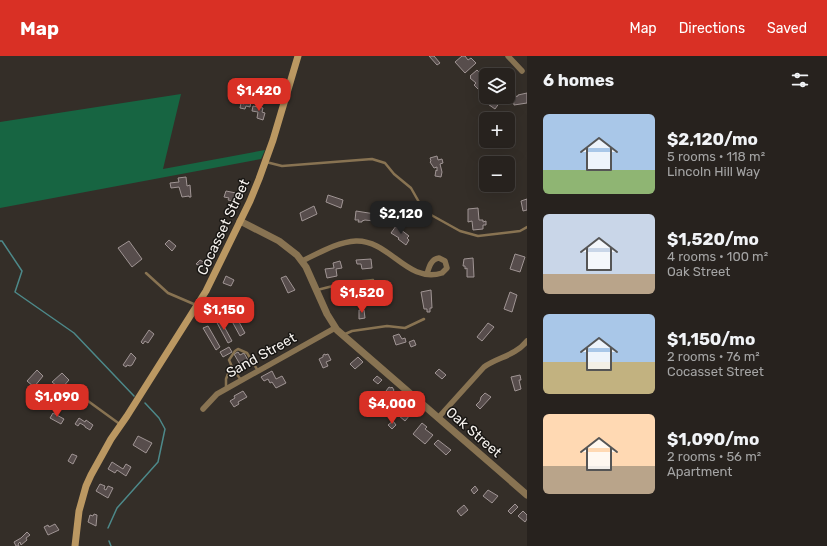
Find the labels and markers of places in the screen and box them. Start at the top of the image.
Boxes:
pin: $1,420 [226,78,292,112]
pin: $2,120 [368,201,434,235]
pin: $1,520 [329,280,395,314]
pin: $1,150 [191,297,257,331]
pin: $1,090 [24,384,90,418]
pin: $4,000 [359,391,425,425]

